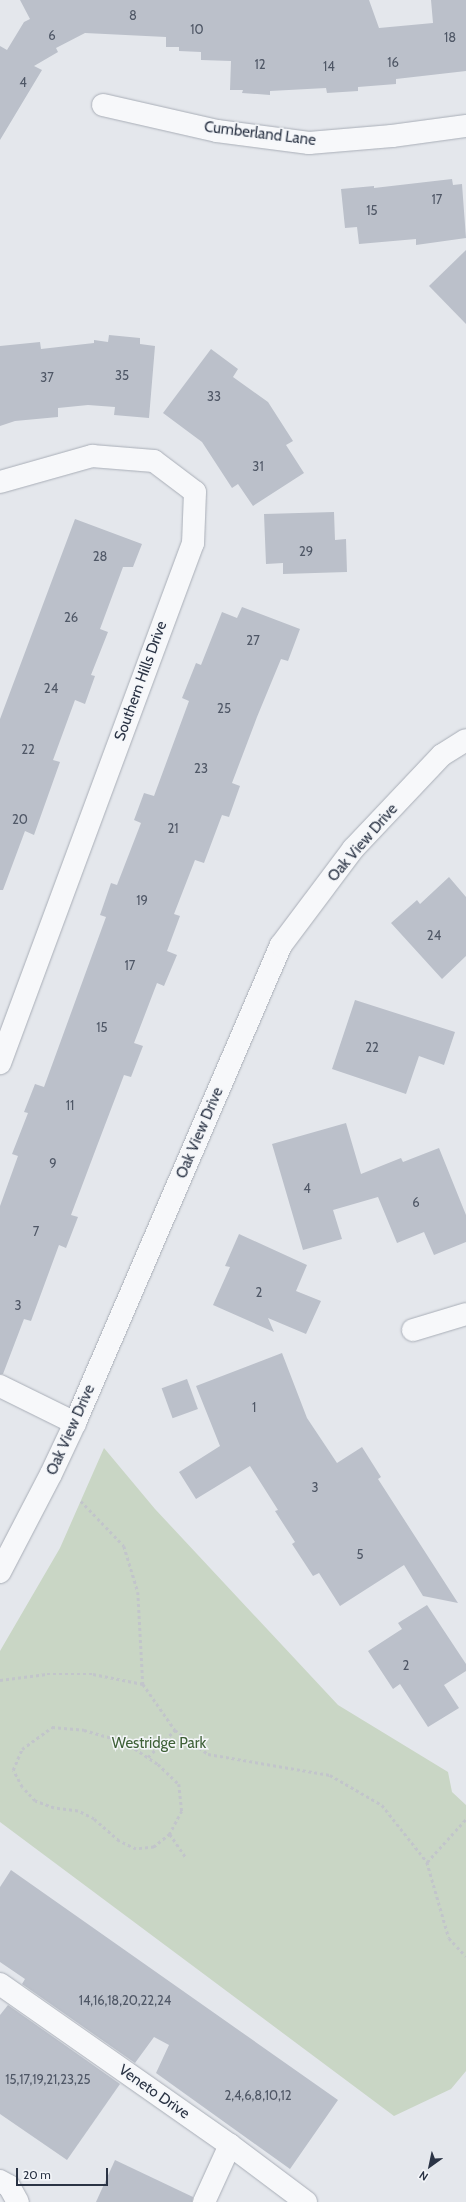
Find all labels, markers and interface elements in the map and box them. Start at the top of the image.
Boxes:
house number: 8 [129,7,137,23]
house number: 10 [190,21,204,37]
house number: 6 [48,27,56,43]
house number: 18 [444,29,456,45]
house number: 16 [387,54,399,70]
house number: 12 [254,56,266,72]
house number: 14 [323,58,335,74]
house number: 4 [19,74,27,90]
street label: Cumberland Lane [203,118,317,150]
house number: 17 [432,191,442,207]
house number: 15 [366,202,378,218]
house number: 35 [115,367,129,383]
house number: 37 [40,369,54,385]
house number: 33 [207,388,221,404]
house number: 31 [252,458,264,474]
house number: 29 [299,543,313,559]
house number: 28 [93,548,107,564]
house number: 26 [64,609,78,625]
street label: Southern Hills Drive [111,619,171,743]
house number: 27 [246,632,260,648]
house number: 24 [44,680,58,696]
house number: 25 [217,700,231,716]
house number: 22 [21,741,35,757]
house number: 23 [194,760,208,776]
street label: Oak View Drive [324,800,402,886]
house number: 20 [12,811,28,827]
house number: 21 [167,820,179,836]
house number: 19 [136,892,148,908]
house number: 24 [427,927,441,943]
house number: 17 [125,957,135,973]
house number: 15 [96,1019,108,1035]
house number: 22 [365,1039,379,1055]
street label: Oak View Drive [173,1085,227,1181]
house number: 11 [66,1097,74,1113]
house number: 9 [49,1155,57,1171]
house number: 4 [303,1180,311,1196]
house number: 6 [412,1194,420,1210]
house number: 7 [33,1223,39,1239]
house number: 2 [256,1284,262,1300]
house number: 3 [14,1297,22,1313]
street label: Oak View Drive [43,1382,99,1478]
house number: 1 [252,1399,256,1415]
house number: 3 [311,1479,319,1495]
house number: 5 [356,1546,364,1562]
house number: 2 [403,1657,409,1673]
park label: Westridge Park [112,1735,206,1753]
house number: 14,16,18,20,22,24 [79,1992,171,2008]
street label: Veneto Drive [115,2061,193,2123]
house number: 15,17,19,21,23,25 [5,2071,91,2087]
house number: 2,4,6,8,10,12 [224,2087,292,2103]
north arrow [410,2146,450,2186]
scale bar [18,2160,110,2186]
text: 20 m [23,2167,51,2182]
text: N [416,2168,431,2184]

